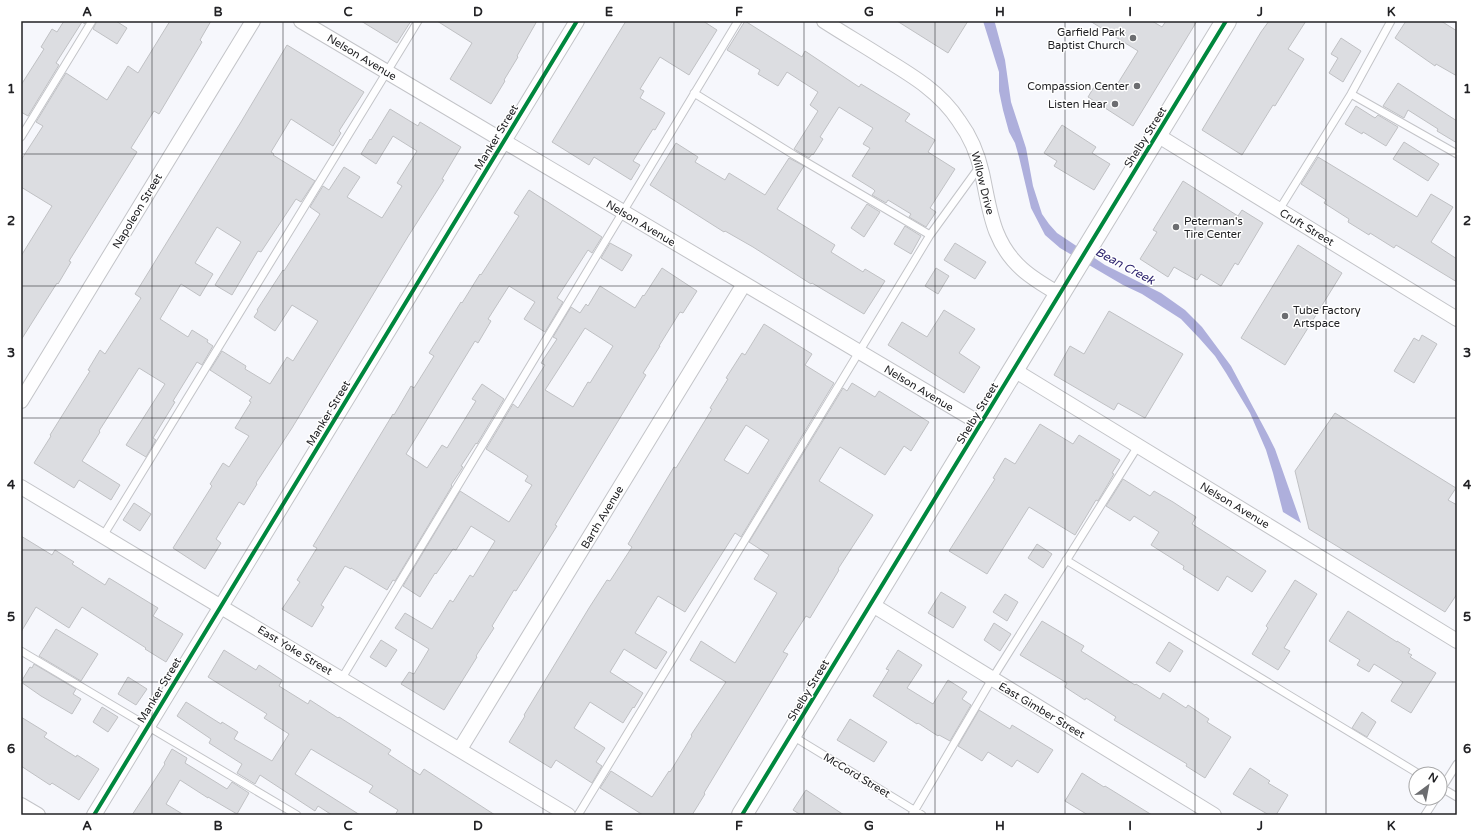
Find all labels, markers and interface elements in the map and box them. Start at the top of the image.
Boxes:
text: A [82,4,92,20]
text: B [213,4,223,20]
text: C [343,4,353,20]
text: D [473,4,483,20]
text: E [605,4,613,20]
text: F [735,4,743,20]
text: G [864,4,874,20]
text: H [995,4,1005,20]
text: I [1128,4,1132,20]
text: J [1256,4,1263,20]
text: K [1387,4,1396,20]
place label: Garfield Park Baptist Church [1047,26,1125,52]
street label: Nelson Avenue [325,32,399,83]
marker: Garfield Park Baptist Church [1128,33,1138,43]
place label: Compassion Center [1027,80,1130,93]
text: 1 [7,81,15,97]
marker: Compassion Center [1132,81,1142,91]
text: 1 [1463,81,1471,97]
place label: Listen Hear [1048,98,1108,111]
marker: Listen Hear [1110,99,1120,109]
street label: Manker Street [472,102,521,172]
street label: Shelby Street [1122,104,1169,170]
street label: Willow Drive [968,150,997,216]
street label: Napoleon Street [110,171,165,251]
street label: Nelson Avenue [604,198,678,249]
street label: Cruft Street [1277,206,1336,249]
text: 2 [7,213,15,229]
text: 2 [1463,213,1471,229]
place label: Peterman's Tire Center [1184,215,1243,241]
marker: Peterman's Tire Center [1171,222,1181,232]
water label: Bean Creek [1093,245,1158,288]
place label: Tube Factory Artspace [1293,304,1361,330]
marker: Tube Factory Artspace [1280,311,1290,321]
text: 3 [7,345,15,361]
text: 3 [1463,345,1471,361]
street label: Nelson Avenue [882,363,956,414]
street label: Manker Street [304,378,353,448]
street label: Shelby Street [954,380,1001,446]
text: 4 [7,477,16,493]
text: 4 [1463,477,1472,493]
street label: Nelson Avenue [1198,480,1272,531]
street label: Barth Avenue [579,483,626,551]
text: 5 [7,609,15,625]
text: 5 [1463,609,1471,625]
street label: East Yoke Street [255,623,334,678]
street label: Manker Street [135,655,184,725]
street label: Shelby Street [785,657,832,723]
street label: East Gimber Street [996,680,1087,741]
text: 6 [7,741,15,757]
text: 6 [1463,741,1471,757]
street label: McCord Street [821,750,893,800]
north arrow [1408,766,1448,806]
text: N [1426,770,1440,786]
text: A [82,818,92,834]
text: B [213,818,223,834]
text: C [343,818,353,834]
text: D [473,818,483,834]
text: E [605,818,613,834]
text: F [735,818,743,834]
text: G [864,818,874,834]
text: H [995,818,1005,834]
text: I [1128,818,1132,834]
text: J [1256,818,1263,834]
text: K [1387,818,1396,834]

